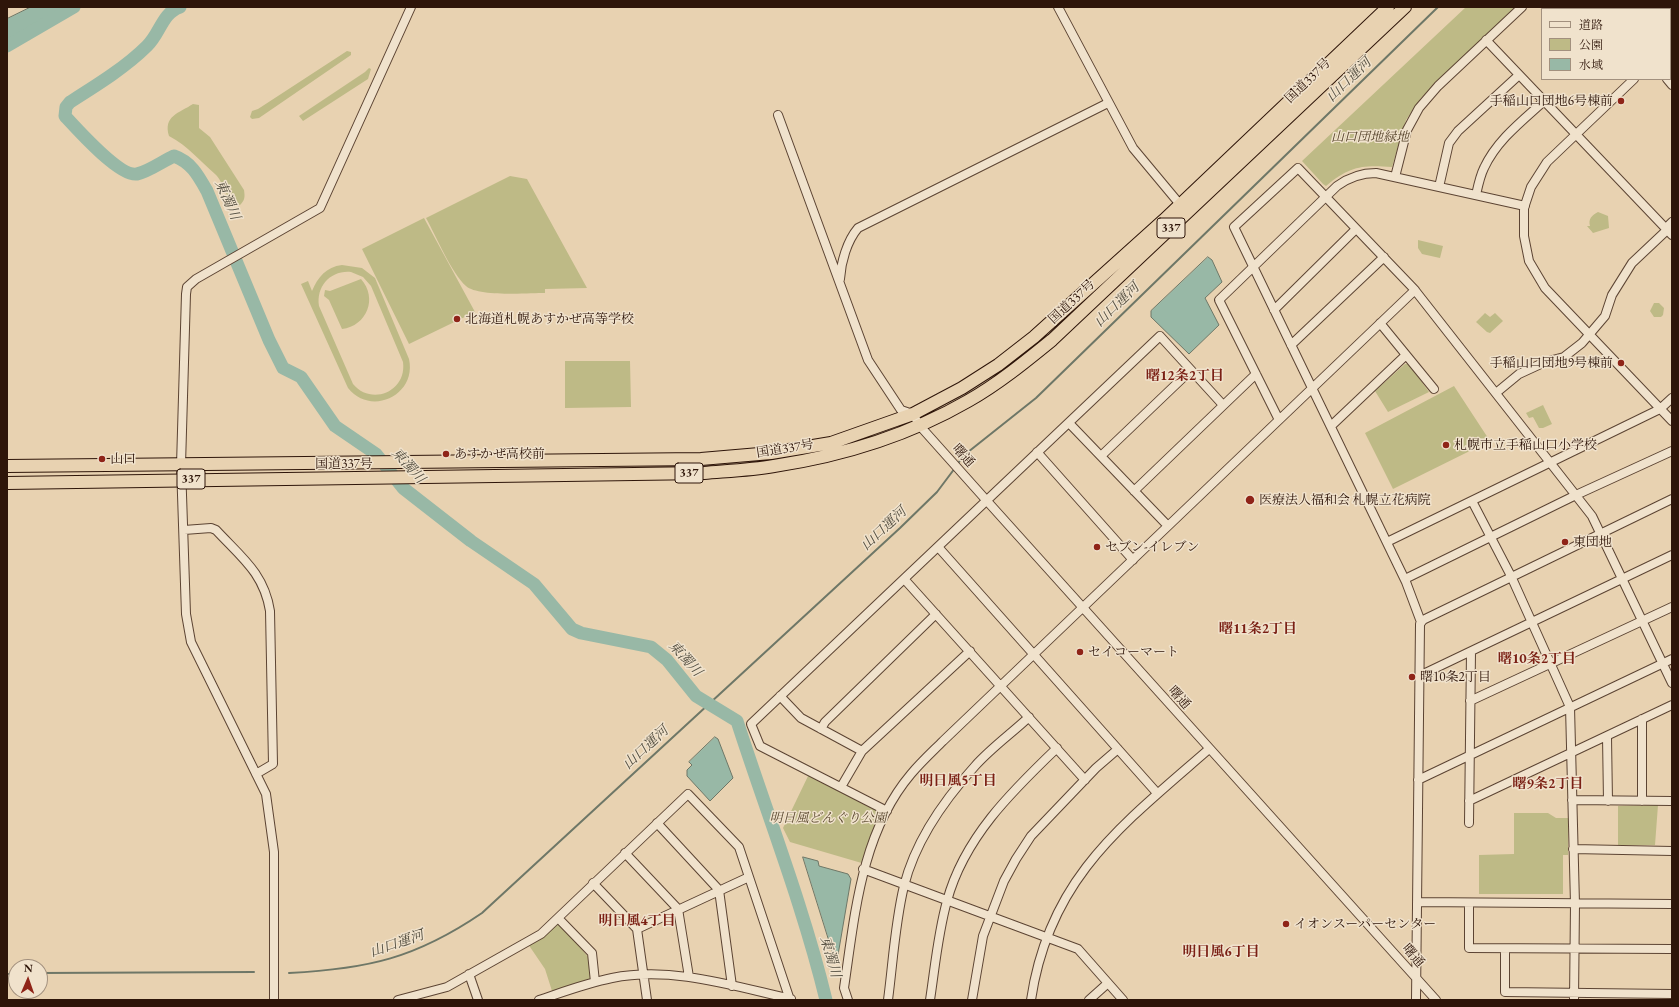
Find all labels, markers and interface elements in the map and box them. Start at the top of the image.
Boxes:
legend [1541,8,1671,80]
text: 道路 [1579,17,1603,33]
text: 公園 [1579,37,1603,53]
street label: 国道337号 [1282,55,1334,107]
water label: 山口運河 [1323,55,1375,105]
text: 水域 [1579,57,1603,73]
place label: 手稲山口団地6号棟前 [1490,93,1613,109]
marker: 手稲山口団地6号棟前 [1616,96,1626,106]
park label: 山口団地緑地 [1331,129,1409,145]
water label: 東濁川 [211,177,243,223]
road number: 337 [1157,218,1185,238]
street label: 国道337号 [1046,277,1098,327]
water label: 山口運河 [1091,280,1143,330]
place label: 北海道札幌あすかぜ高等学校 [465,311,634,327]
marker: 北海道札幌あすかぜ高等学校 [452,314,462,324]
place label: 手稲山口団地9号棟前 [1490,355,1613,371]
marker: 手稲山口団地9号棟前 [1616,358,1626,368]
district label: 曙12条2丁目 [1146,368,1224,384]
street label: 国道337号 [755,437,815,461]
place label: 札幌市立手稲山口小学校 [1454,437,1597,453]
marker: 札幌市立手稲山口小学校 [1441,440,1451,450]
street label: 曙通 [949,441,977,471]
water label: 東濁川 [388,445,428,487]
place label: あすかぜ高校前 [454,446,545,462]
marker: あすかぜ高校前 [441,449,451,459]
place label: 山口 [110,451,136,467]
marker: 山口 [97,454,107,464]
street label: 国道337号 [315,456,373,472]
road number: 337 [675,463,703,483]
road number: 337 [177,469,205,489]
place label: 医療法人福和会 札幌立花病院 [1259,492,1431,508]
marker: 医療法人福和会 札幌立花病院 [1244,494,1256,506]
water label: 山口運河 [858,504,910,554]
place label: 東団地 [1573,534,1612,550]
marker: 東団地 [1560,537,1570,547]
place label: セブン-イレブン [1105,539,1200,555]
marker: セブン-イレブン [1092,542,1102,552]
district label: 曙11条2丁目 [1219,621,1297,637]
water label: 東濁川 [665,638,705,680]
place label: セイコーマート [1088,644,1179,660]
marker: セイコーマート [1075,647,1085,657]
district label: 曙10条2丁目 [1498,651,1576,667]
place label: 曙10条2丁目 [1420,669,1491,685]
marker: 曙10条2丁目 [1407,672,1417,682]
street label: 曙通 [1165,683,1193,713]
water label: 山口運河 [620,723,672,773]
district label: 明日風5丁目 [919,773,997,789]
district label: 曙9条2丁目 [1513,776,1583,792]
park label: 明日風どんぐり公園 [770,810,886,826]
district label: 明日風4丁目 [598,913,676,929]
place label: イオンスーパーセンター [1294,916,1436,932]
marker: イオンスーパーセンター [1281,919,1291,929]
water label: 山口運河 [368,927,426,961]
water label: 東濁川 [816,934,844,980]
street label: 曙通 [1399,941,1427,971]
district label: 明日風6丁目 [1182,944,1260,960]
north arrow [8,959,48,999]
text: N [24,961,33,975]

